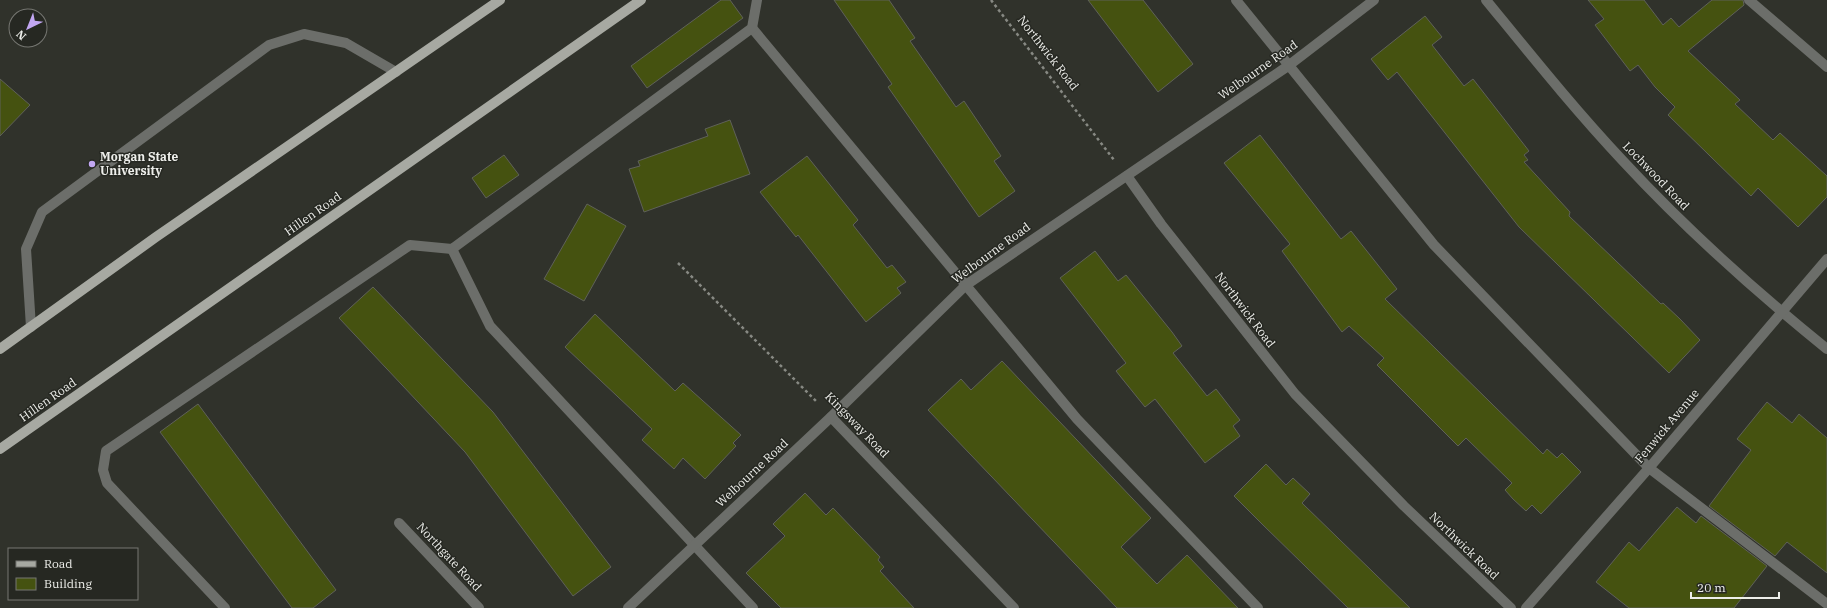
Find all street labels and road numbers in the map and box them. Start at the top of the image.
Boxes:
street label: Northwick Road [1015,12,1082,93]
street label: Welbourne Road [1215,37,1300,103]
street label: Lochwood Road [1620,138,1693,213]
street label: Hillen Road [281,189,344,239]
street label: Welbourne Road [949,219,1033,286]
street label: Northwick Road [1212,269,1279,350]
street label: Hillen Road [16,375,79,425]
street label: Fenwick Avenue [1631,386,1702,466]
street label: Kingsway Road [822,389,893,461]
street label: Welbourne Road [712,435,791,510]
street label: Northwick Road [1426,509,1502,583]
street label: Northgate Road [414,519,485,594]

